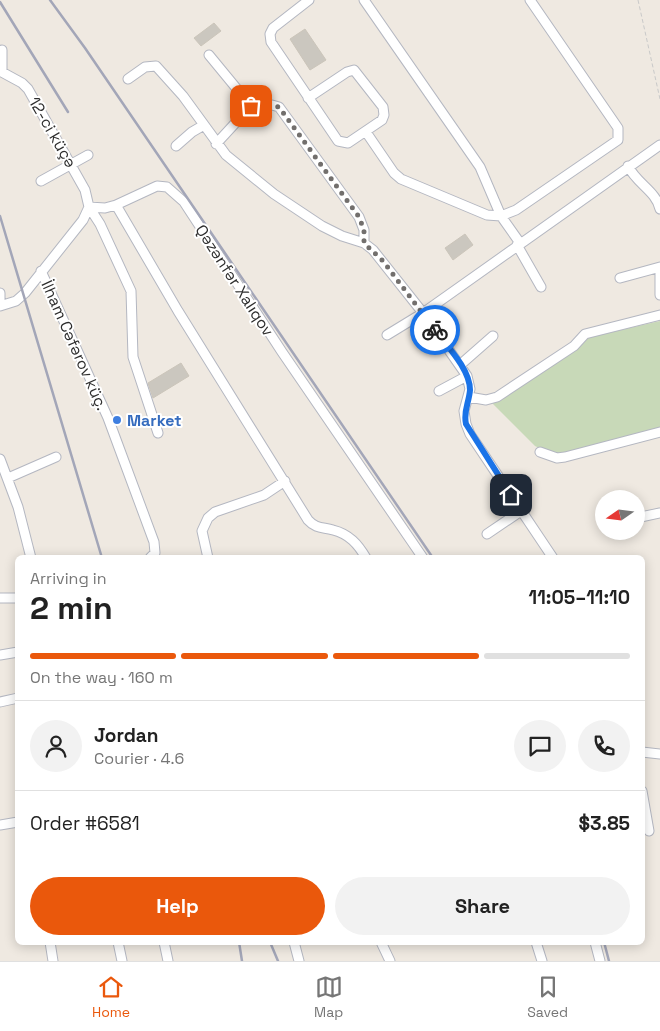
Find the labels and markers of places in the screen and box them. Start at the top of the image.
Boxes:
pin [230,85,272,127]
place label: Market [127,410,182,431]
marker: Market [111,414,123,426]
pin [490,474,532,516]

